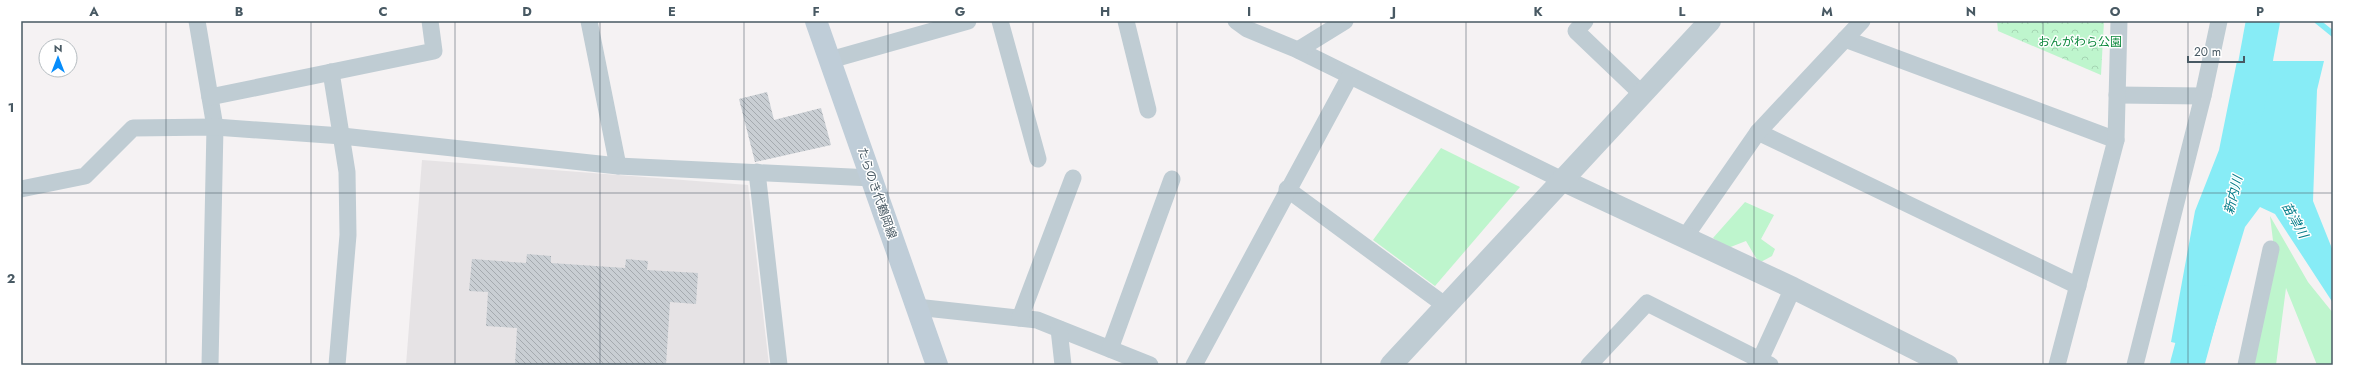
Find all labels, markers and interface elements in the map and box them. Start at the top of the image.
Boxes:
text: A [88,2,99,21]
text: B [235,2,244,21]
text: C [378,2,388,21]
text: D [522,2,532,21]
text: E [668,2,676,21]
text: F [812,2,820,21]
text: G [955,2,966,21]
text: H [1100,2,1110,21]
text: I [1247,2,1251,21]
text: J [1389,2,1396,21]
text: K [1533,2,1543,21]
text: L [1679,2,1686,21]
text: M [1821,2,1833,21]
text: N [1966,2,1976,21]
text: O [2110,2,2121,21]
text: P [2256,2,2264,21]
park label: おんがわら公園 [2038,33,2122,51]
north arrow [38,38,78,78]
scale bar [2188,38,2244,64]
text: N [54,40,62,56]
text: 20 m [2194,43,2221,61]
text: 1 [8,98,14,117]
street label: たらのき代鶴岡線 [853,145,901,241]
water label: 新内川 [2219,172,2247,216]
water label: 苗津川 [2277,198,2314,243]
text: 2 [7,269,15,288]

